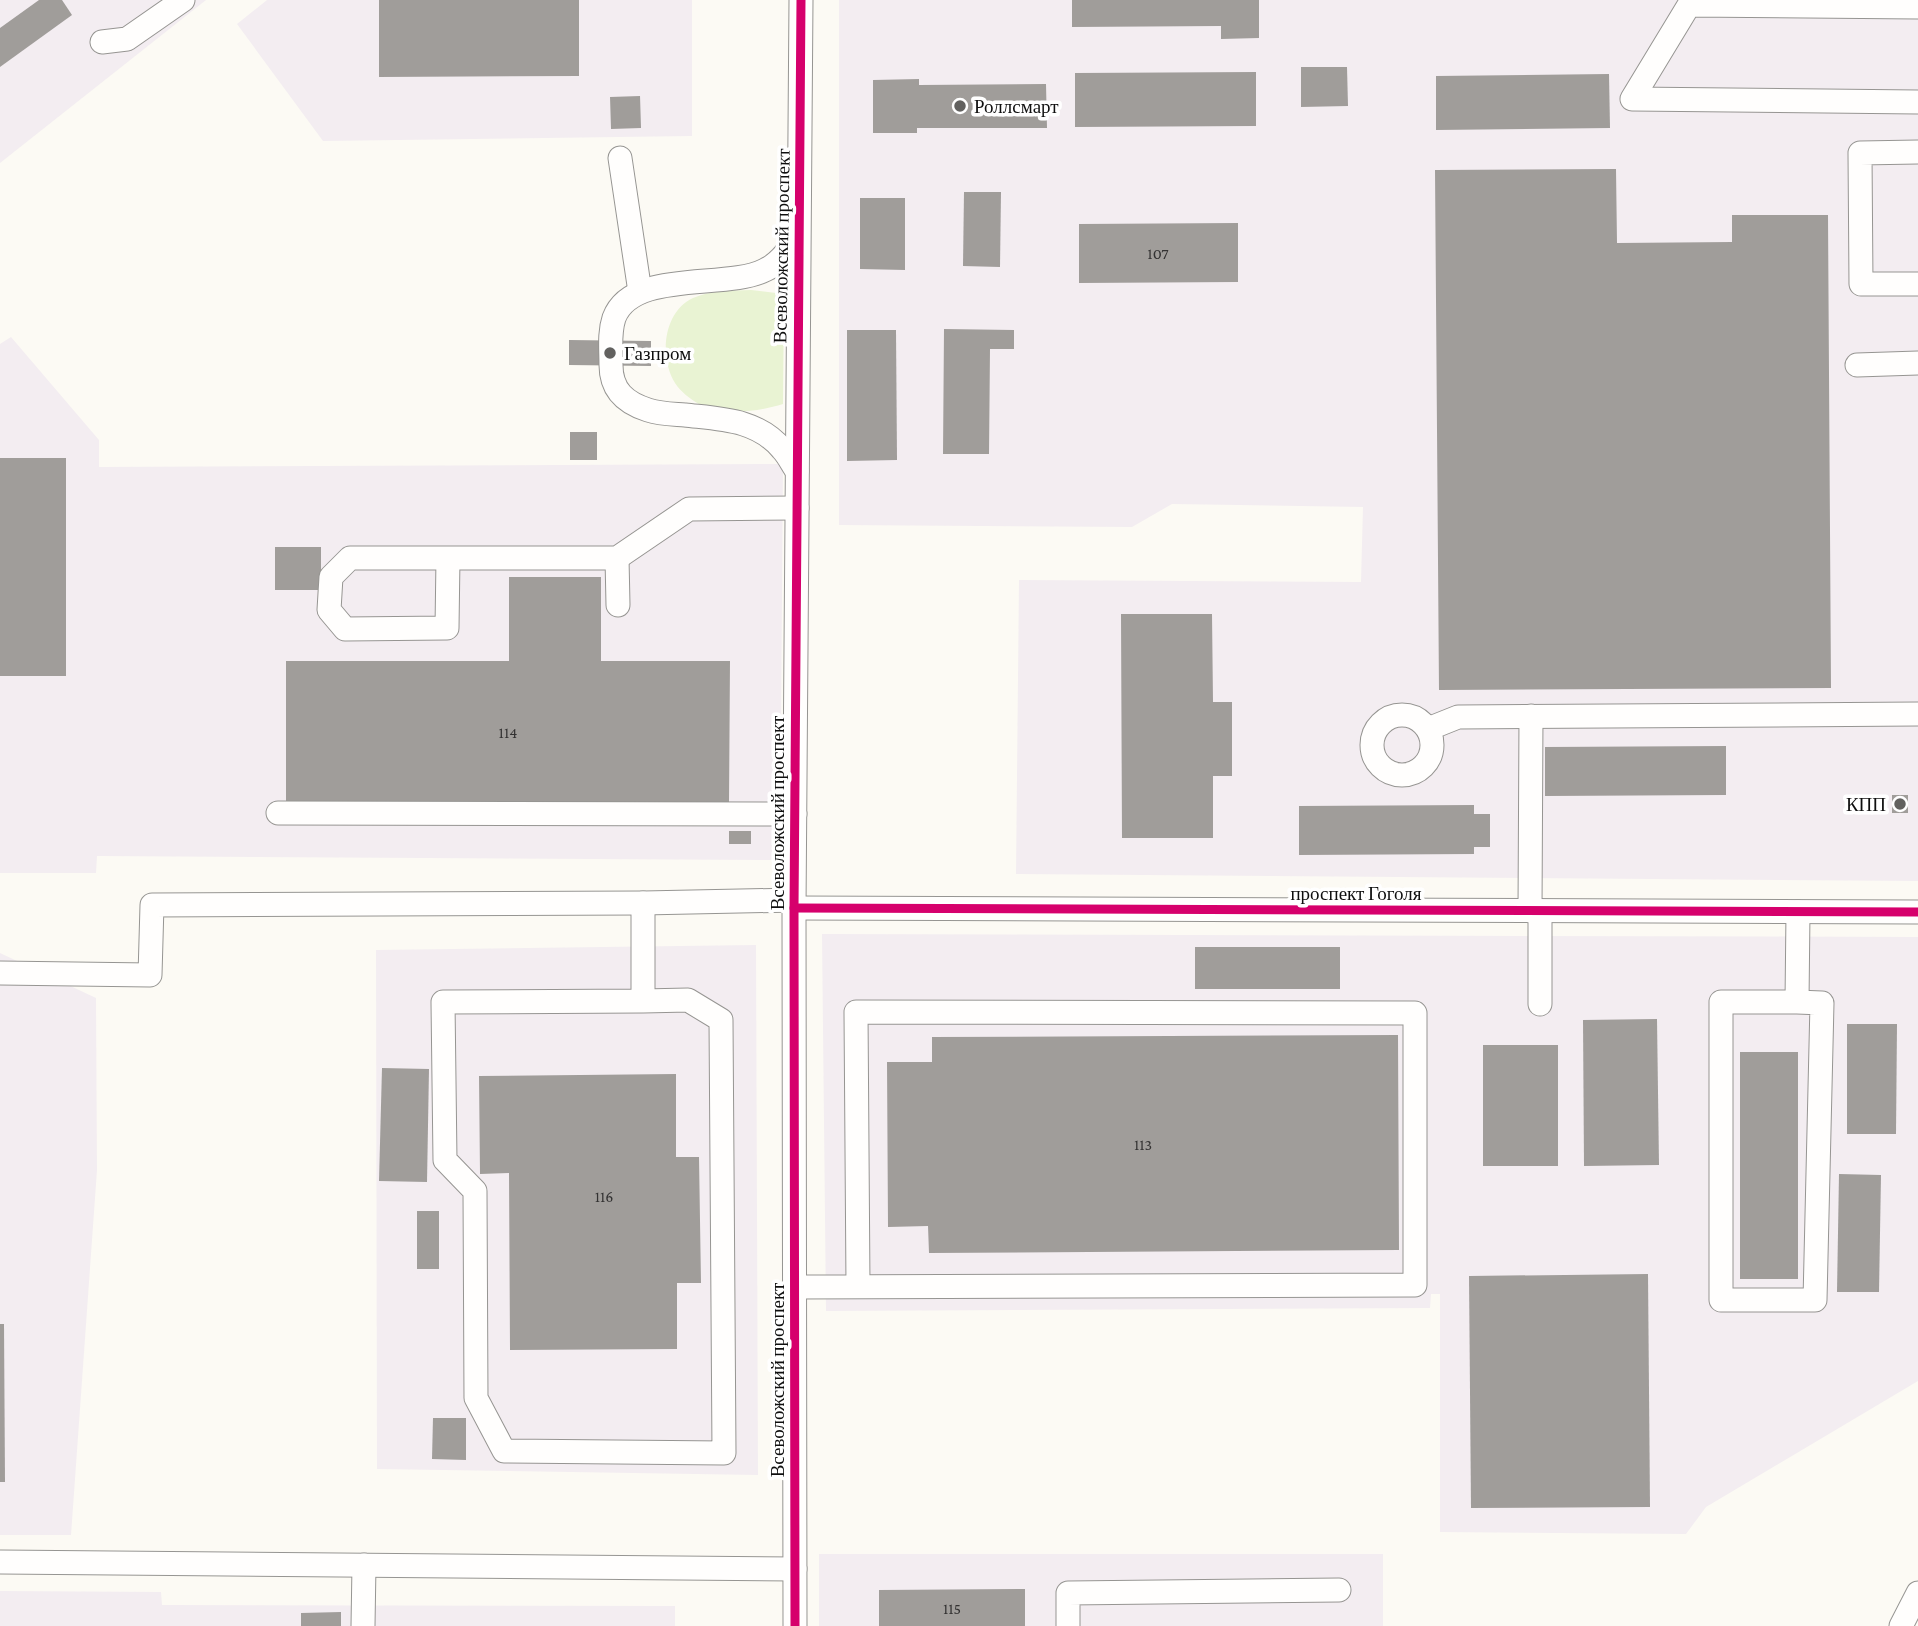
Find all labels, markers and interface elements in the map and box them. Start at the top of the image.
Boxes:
place label: Роллсмарт [974,96,1059,117]
marker: Роллсмарт [952,98,968,114]
street label: Всеволожский проспект [769,148,794,344]
house number: 107 [1147,245,1169,262]
place label: Газпром [624,343,691,364]
marker: Газпром [602,345,618,361]
street label: Всеволожский проспект [767,715,788,910]
house number: 114 [499,724,517,741]
place label: КПП [1846,794,1886,815]
marker: КПП [1892,796,1908,812]
street label: проспект Гоголя [1290,883,1422,904]
house number: 113 [1134,1136,1152,1153]
house number: 116 [595,1188,613,1205]
street label: Всеволожский проспект [767,1282,788,1477]
house number: 115 [943,1600,961,1617]

